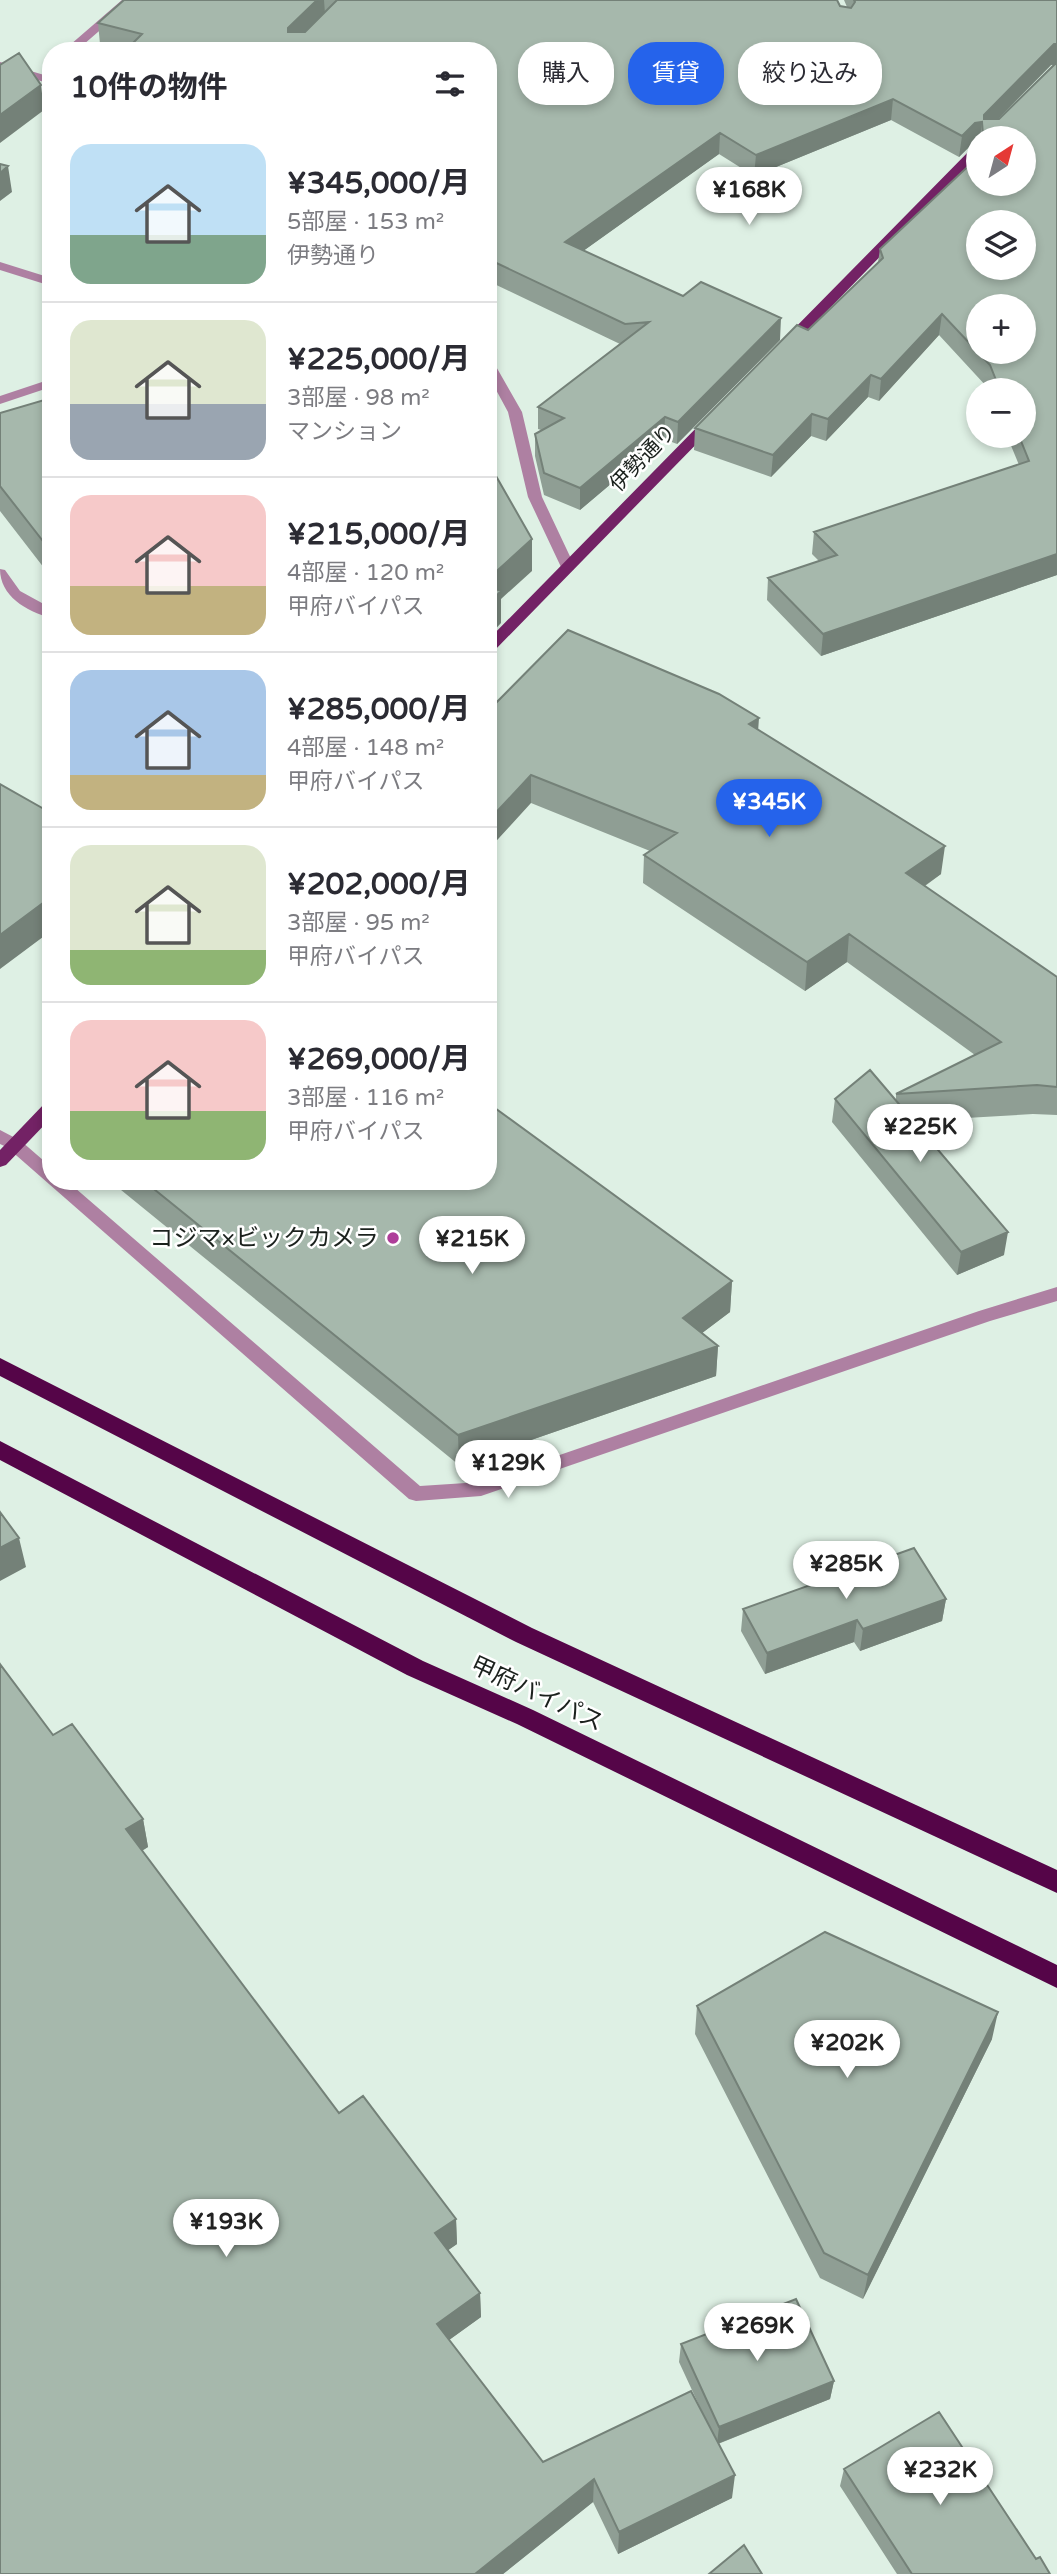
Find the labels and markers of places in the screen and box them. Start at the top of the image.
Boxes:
pin: ¥168K [700,168,798,227]
pin: ¥345K [720,780,818,839]
pin: ¥225K [871,1104,969,1164]
pin: ¥215K [423,1216,521,1276]
place label: コジマ×ビックカメラ [149,1224,379,1253]
marker: コジマ×ビックカメラ [385,1230,401,1246]
pin: ¥129K [459,1440,557,1500]
pin: ¥285K [797,1542,895,1601]
pin: ¥202K [798,2021,896,2080]
pin: ¥193K [177,2200,275,2259]
pin: ¥269K [708,2304,806,2363]
pin: ¥232K [891,2448,989,2507]

